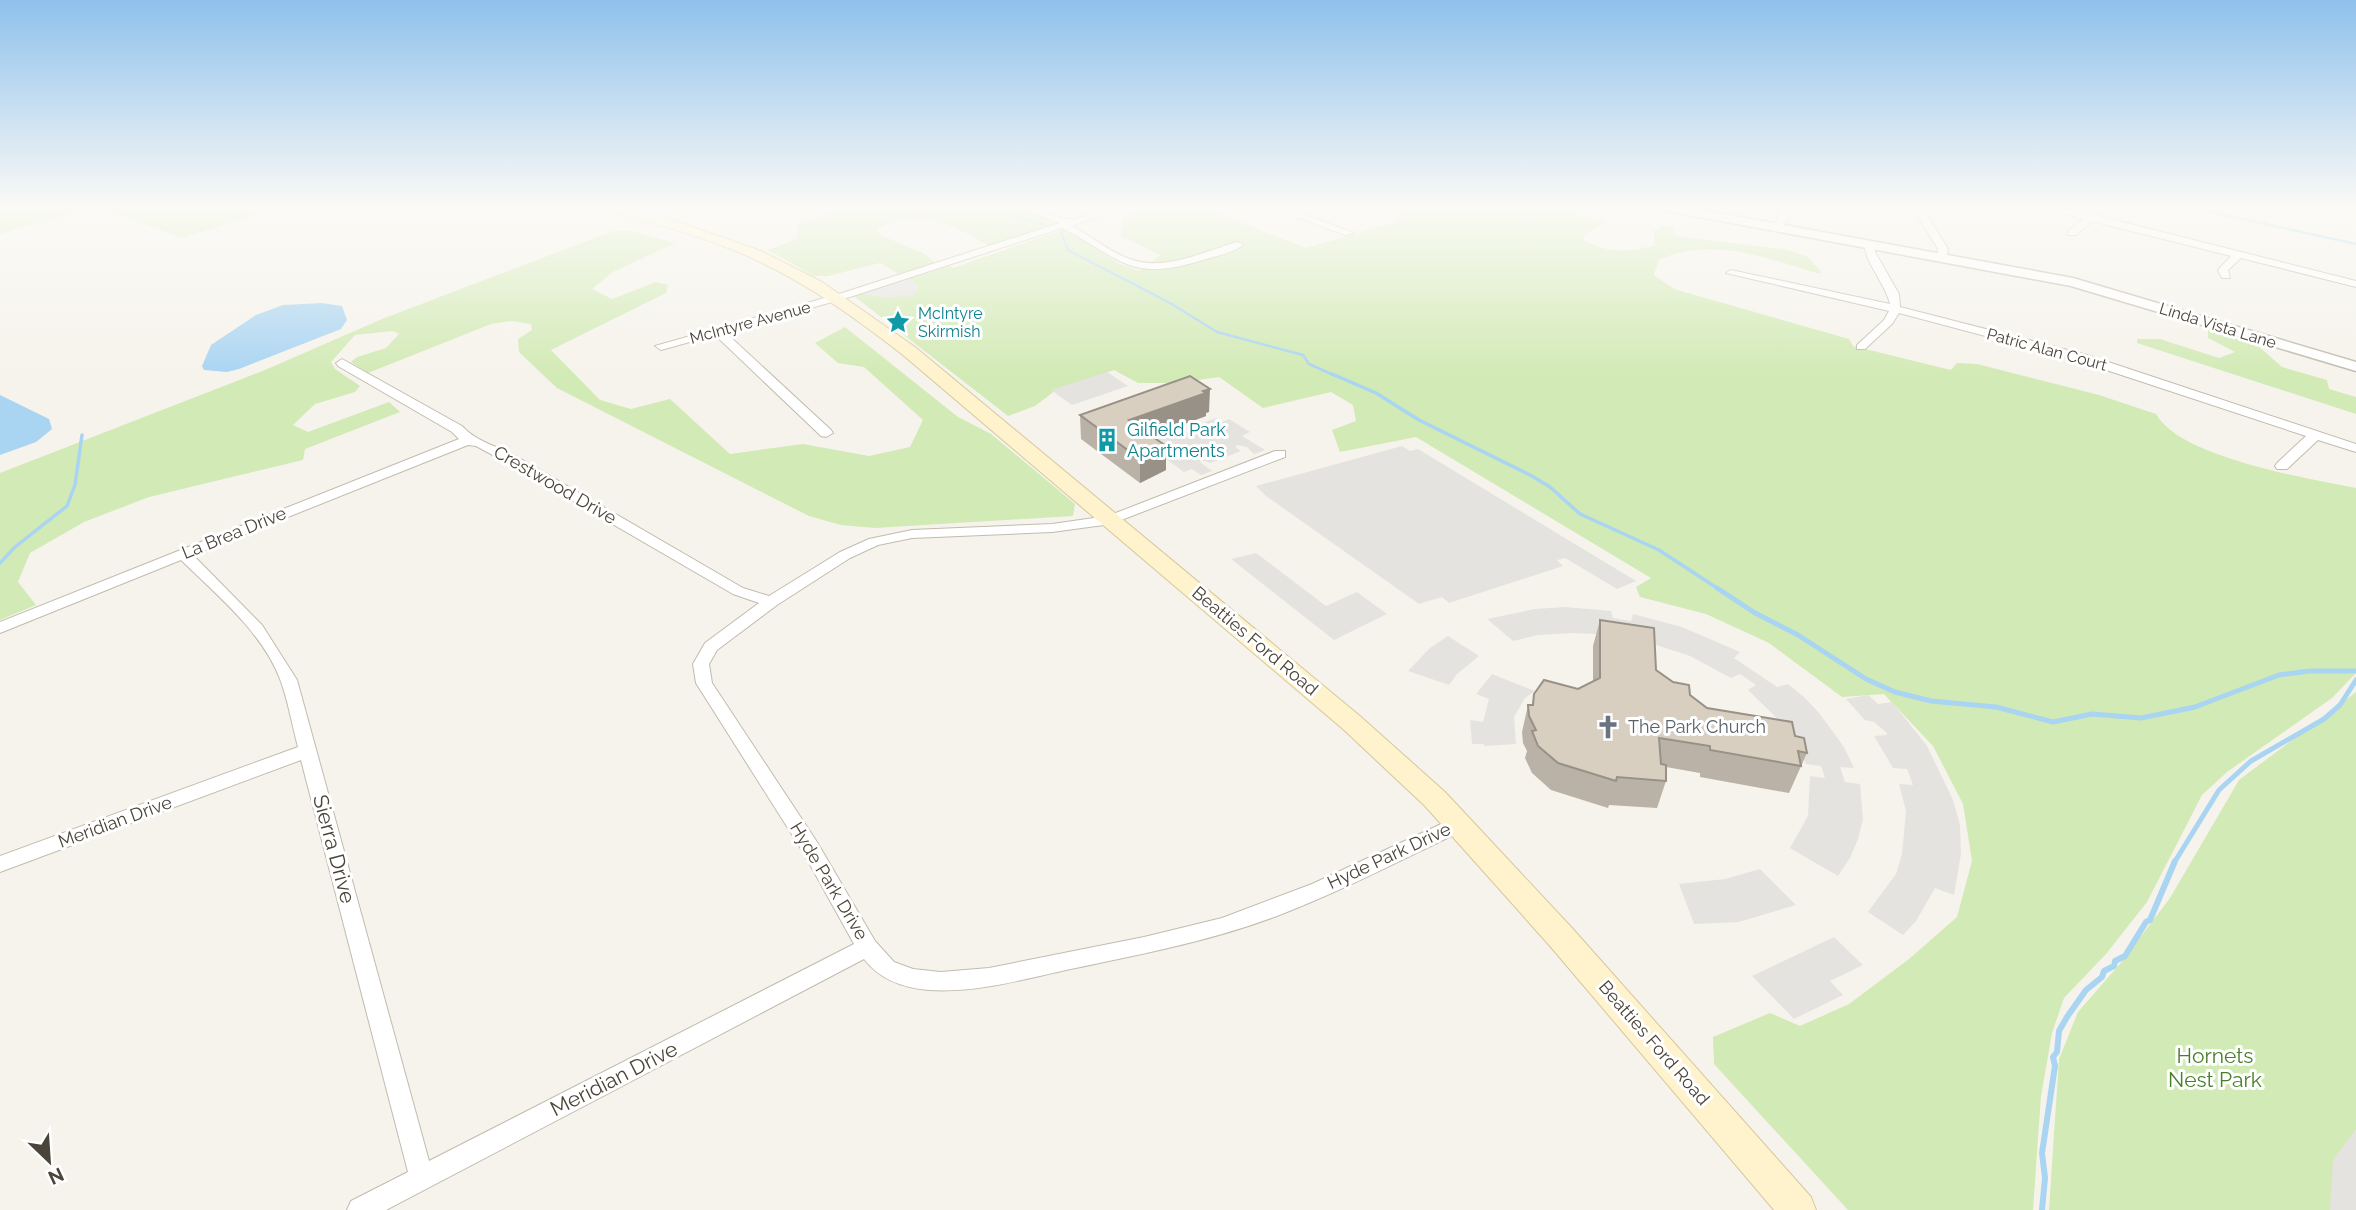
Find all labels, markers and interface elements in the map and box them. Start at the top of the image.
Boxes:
street label: McIntyre Avenue [688,297,813,348]
street label: Linda Vista Lane [2157,299,2279,352]
place label: McIntyre Skirmish [918,304,983,341]
place icon: McIntyre Skirmish [884,308,912,336]
street label: Patric Alan Court [1985,324,2110,375]
place label: Gilfield Park Apartments [1127,419,1226,461]
building icon: Gilfield Park Apartments [1093,426,1121,454]
street label: Crestwood Drive [490,441,621,528]
street label: La Brea Drive [179,502,290,563]
street label: Beatties Ford Road [1188,582,1323,699]
church icon: The Park Church [1594,713,1622,741]
place label: The Park Church [1628,716,1766,737]
street label: Meridian Drive [55,791,175,852]
street label: Sierra Drive [308,792,361,906]
street label: Hyde Park Drive [786,818,873,944]
street label: Hyde Park Drive [1324,818,1454,893]
street label: Beatties Ford Road [1595,976,1714,1109]
street label: Meridian Drive [546,1036,682,1121]
park label: Hornets Nest Park [2168,1043,2262,1092]
north arrow [14,1126,84,1196]
text: N [45,1163,67,1189]

